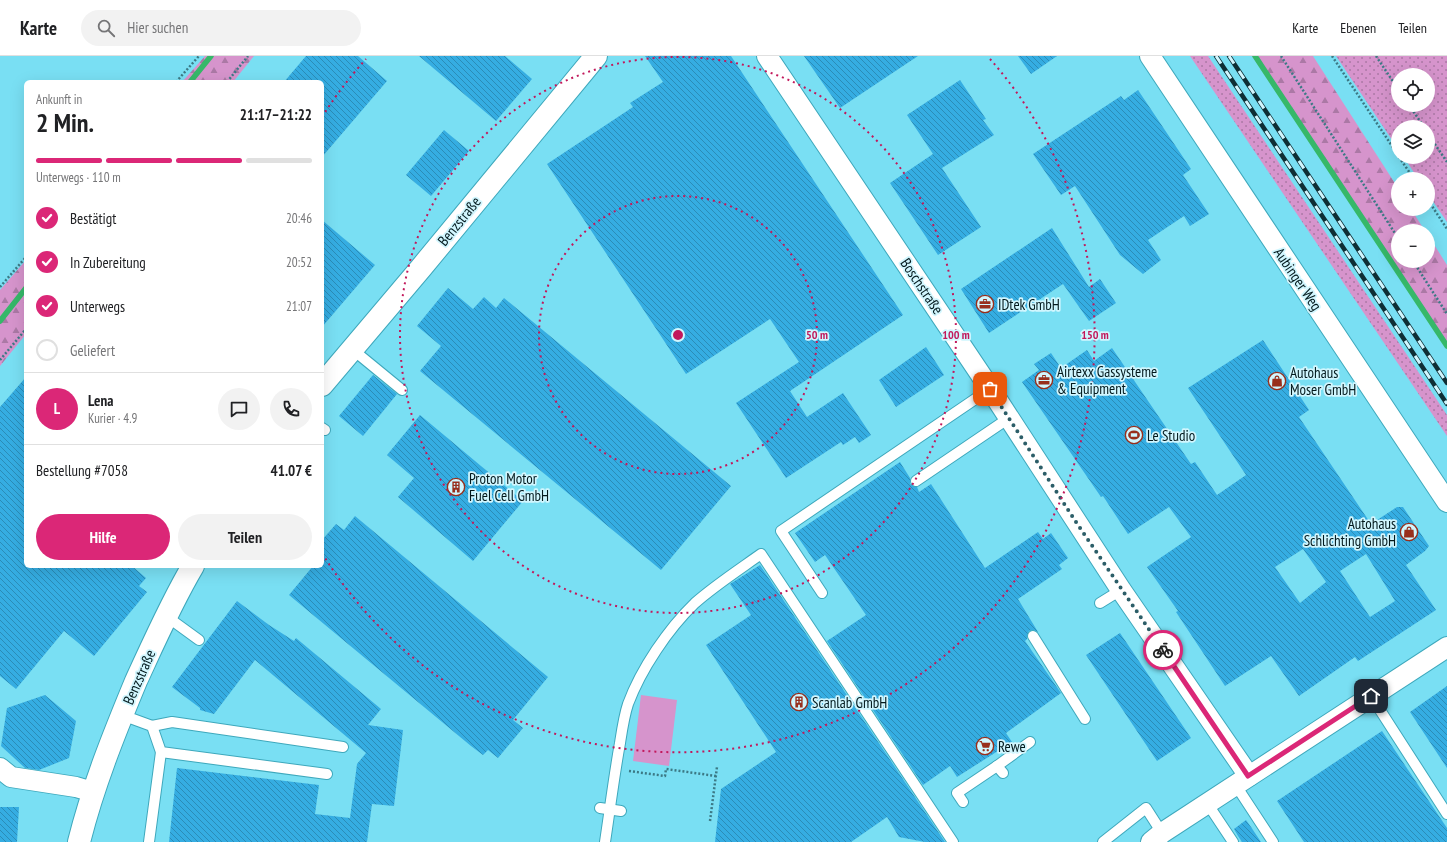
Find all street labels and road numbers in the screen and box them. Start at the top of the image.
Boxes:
street label: Benzstraße [433,192,485,250]
street label: Aubinger Weg [1270,244,1326,314]
street label: Boschstraße [896,254,948,318]
street label: Benzstraße [119,647,159,707]

